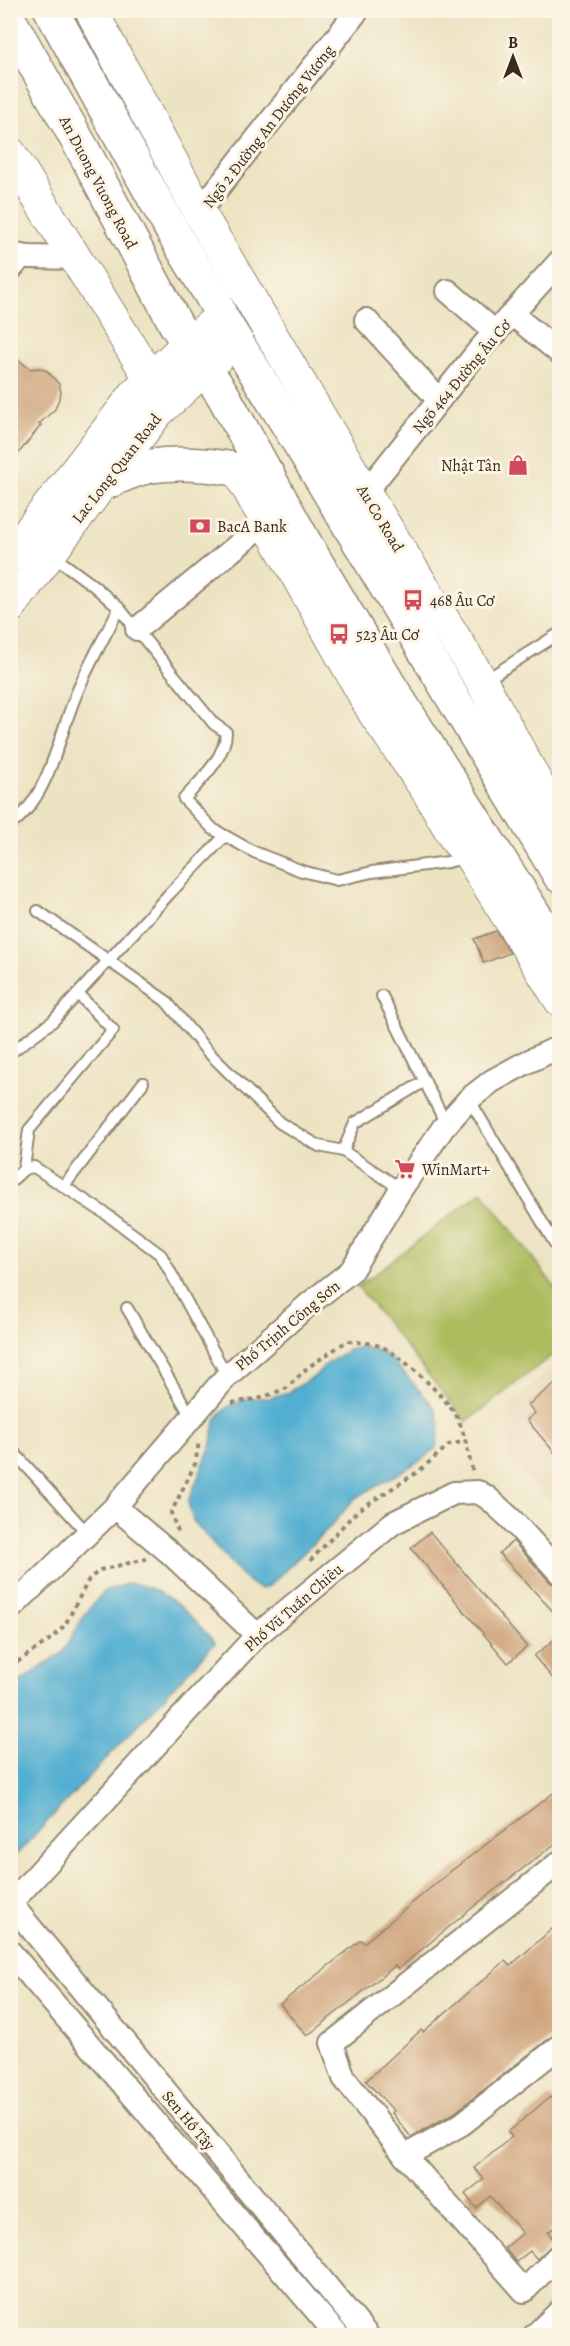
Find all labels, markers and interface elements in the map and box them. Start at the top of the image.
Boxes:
north arrow [483,27,543,87]
text: B [508,32,518,54]
street label: Ngõ 2 Đường An Dương Vương [198,40,340,213]
street label: An Duong Vuong Road [53,111,143,253]
street label: Ngõ 464 Đường Âu Cơ [407,314,517,438]
street label: Lac Long Quan Road [67,409,167,528]
shop icon: Nhật Tân [506,453,530,477]
place label: Nhật Tân [441,455,501,477]
street label: Au Co Road [351,480,409,557]
bank icon: BacA Bank [188,514,212,538]
place label: BacA Bank [217,516,287,538]
bus stop icon: 468 Âu Cơ [401,588,425,612]
place label: 468 Âu Cơ [430,590,495,612]
bus stop icon: 523 Âu Cơ [327,622,351,646]
place label: 523 Âu Cơ [356,624,420,646]
supermarket icon: WinMart+ [393,1157,417,1181]
place label: WinMart+ [421,1159,490,1181]
street label: Phố Trịnh Công Sơn [231,1275,345,1376]
street label: Phố Vũ Tuấn Chiêu [239,1558,348,1657]
street label: Sen Hồ Tây [157,2086,220,2156]

